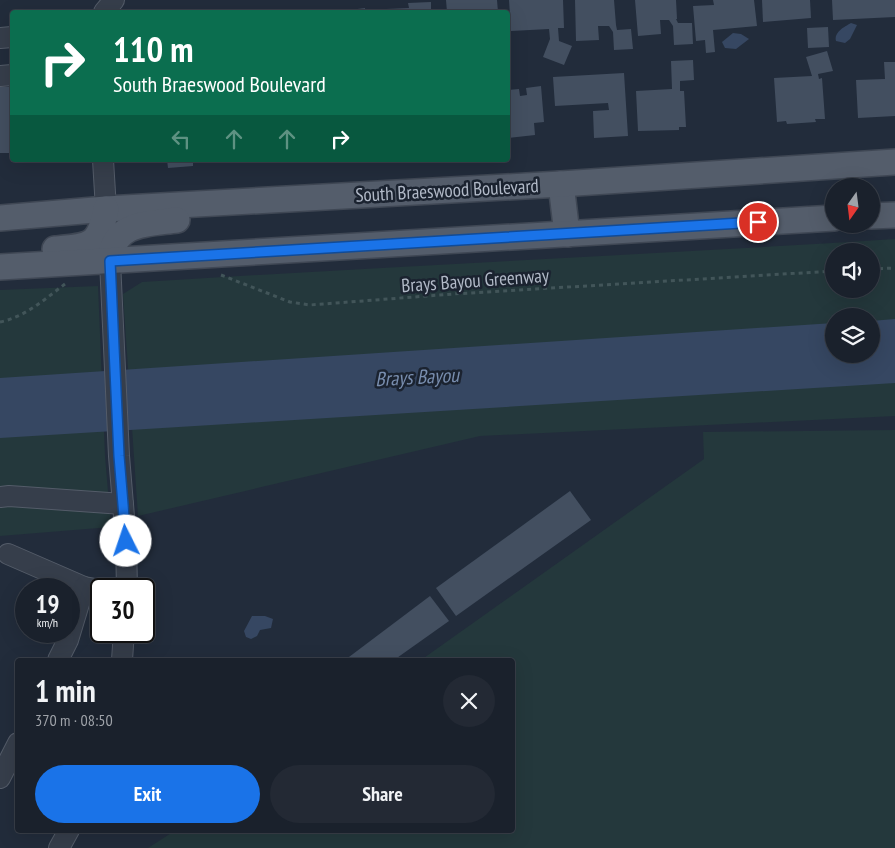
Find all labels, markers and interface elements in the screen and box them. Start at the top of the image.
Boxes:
text: 110 m [113,26,194,72]
icon: right [30,30,95,95]
text: South Braeswood Boulevard [113,70,326,98]
icon: left [167,125,195,153]
icon: ahead [220,125,248,153]
icon: ahead [273,125,301,153]
icon: right [326,125,354,153]
street label: South Braeswood Boulevard [355,173,539,207]
north arrow [825,178,880,232]
map controls [825,178,880,363]
pin [737,201,779,243]
icon: arrive [744,208,772,236]
button: sound [825,243,880,298]
street label: Brays Bayou Greenway [400,263,550,297]
button: layers [825,308,880,363]
water label: Brays Bayou [375,362,461,392]
position arrow [99,514,151,566]
speed limit sign: 30 [90,578,155,643]
text: 19 [36,588,59,620]
text: km/h [37,615,58,630]
text: 1 min [35,671,96,710]
button: close [443,675,495,727]
text: 370 m · 08:50 [35,710,113,730]
button: Exit [35,765,260,823]
button: Share [270,765,495,823]

